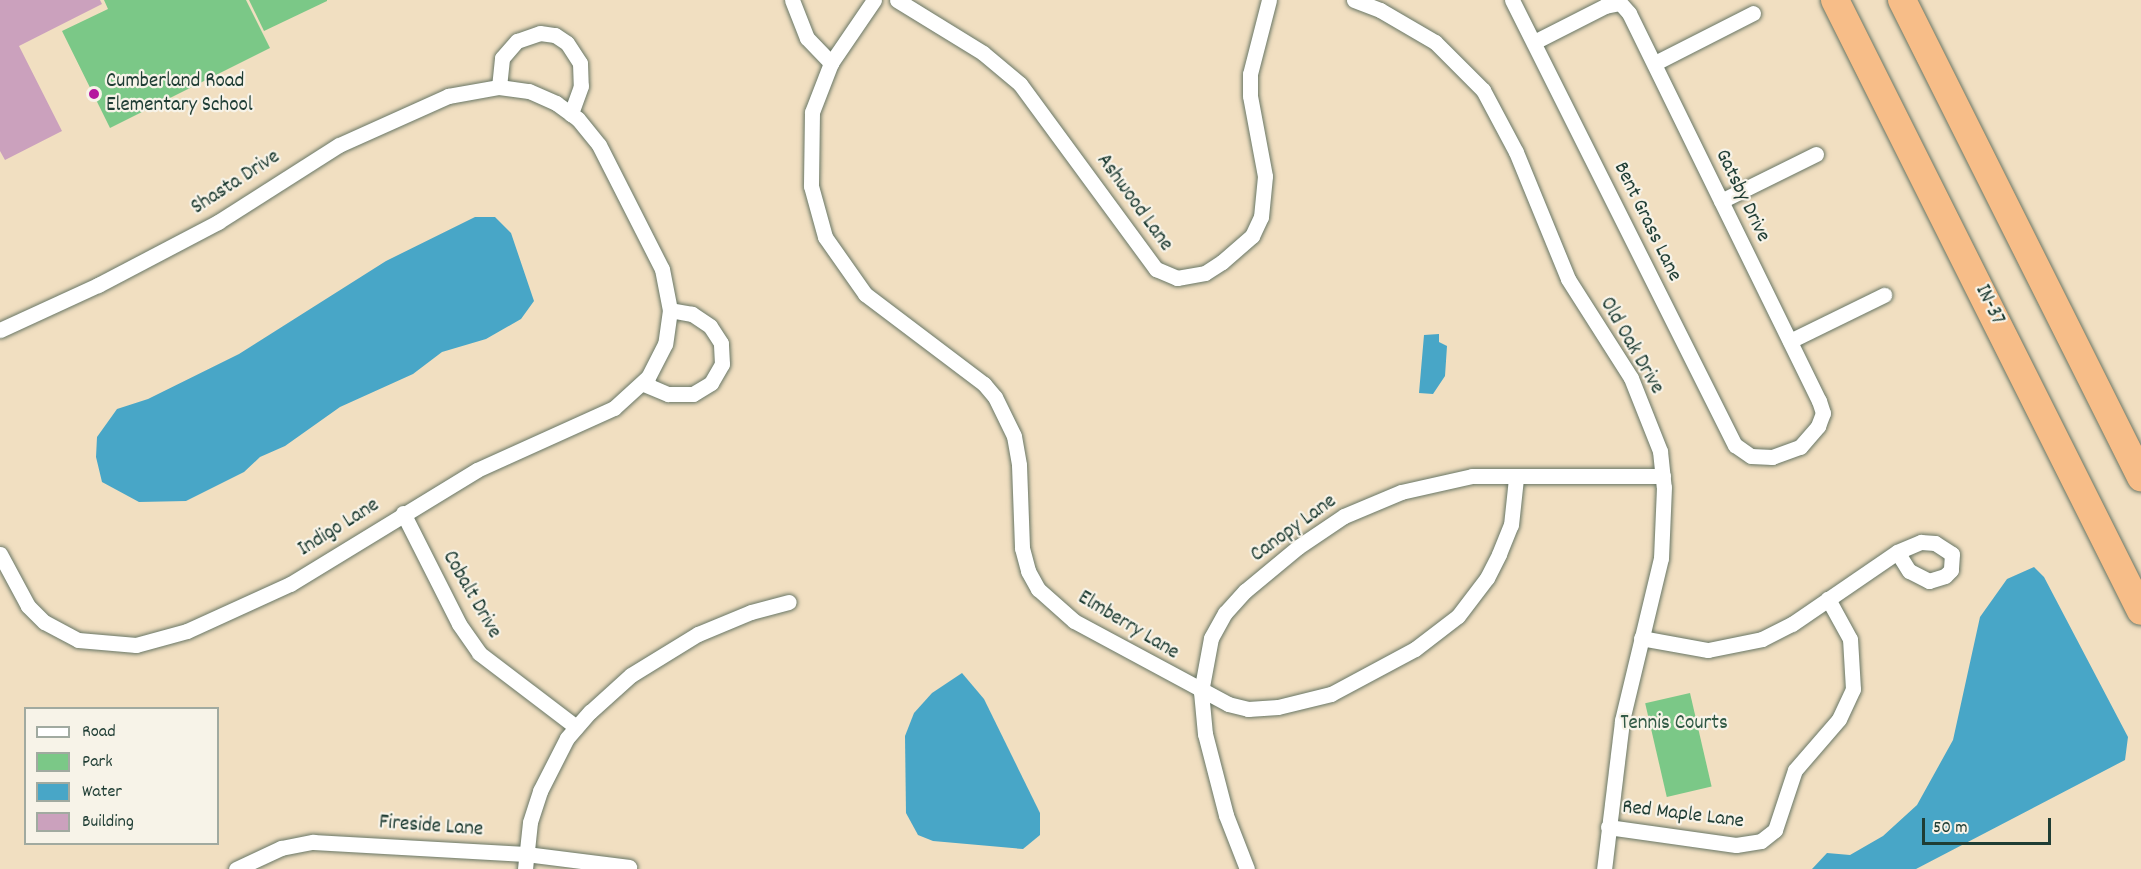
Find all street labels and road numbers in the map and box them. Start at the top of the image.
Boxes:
street label: Shasta Drive [187,145,285,221]
street label: Gatsby Drive [1709,146,1775,246]
street label: Ashwood Lane [1090,149,1178,257]
street label: Bent Grass Lane [1607,158,1687,286]
street label: IN-37 [1969,281,2009,329]
street label: Old Oak Drive [1593,293,1669,399]
street label: Canopy Lane [1246,490,1342,568]
street label: Indigo Lane [294,493,384,563]
street label: Cobalt Drive [436,547,506,643]
street label: Elmberry Lane [1073,586,1183,666]
street label: Red Maple Lane [1621,795,1745,835]
street label: Fireside Lane [378,811,484,843]

